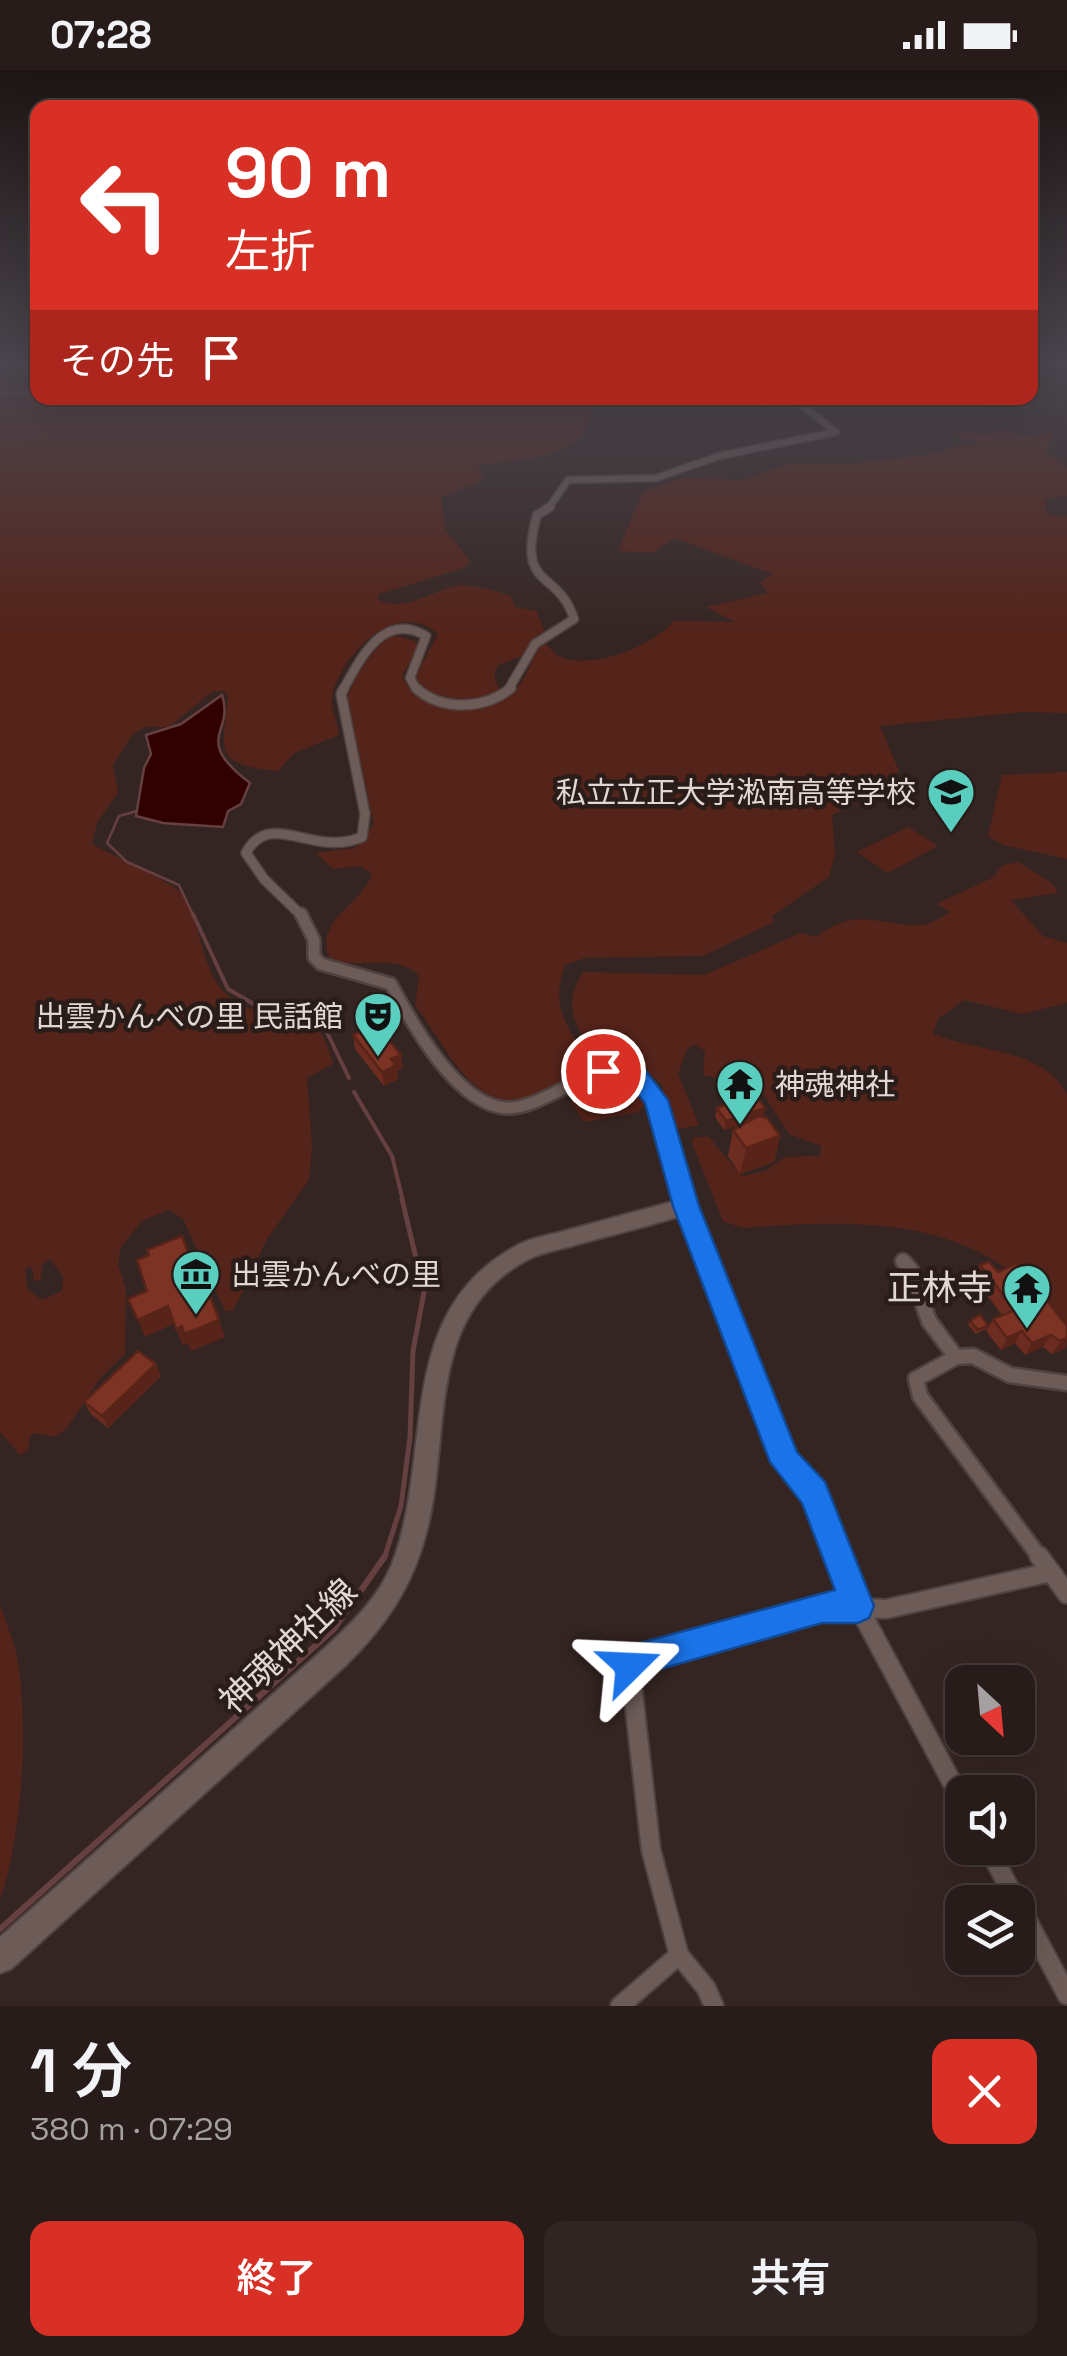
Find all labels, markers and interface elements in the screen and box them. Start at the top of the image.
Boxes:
text: 07:28 [50,11,152,59]
text: 90 m [225,128,391,217]
icon: left [60,140,190,270]
text: 左折 [225,223,315,280]
icon: arrive [194,330,249,385]
text: その先 [60,337,174,385]
school or university icon: 私立立正大学淞南高等学校 [925,766,977,834]
place label: 私立立正大学淞南高等学校 [556,773,916,812]
theatre icon: 出雲かんべの里 民話館 [352,990,404,1058]
place label: 出雲かんべの里 民話館 [35,997,343,1036]
pin [561,1029,646,1114]
icon: arrive [576,1044,631,1099]
temple icon: 神魂神社 [714,1058,766,1126]
place label: 神魂神社 [775,1065,895,1104]
museum icon: 出雲かんべの里 [170,1248,222,1316]
place label: 出雲かんべの里 [231,1255,441,1294]
temple icon: 正林寺 [1001,1262,1053,1330]
place label: 正林寺 [887,1266,992,1310]
street label: 神魂神社線 [210,1569,366,1723]
position arrow [578,1614,682,1718]
north arrow [945,1665,1035,1755]
map controls [945,1665,1035,1975]
button: sound [945,1775,1035,1865]
button: layers [945,1885,1035,1975]
text: 1 分 [30,2033,132,2110]
button: close [932,2039,1037,2144]
text: 380 m · 07:29 [30,2109,233,2149]
button: 終了 [30,2221,524,2336]
button: 共有 [544,2221,1037,2336]

